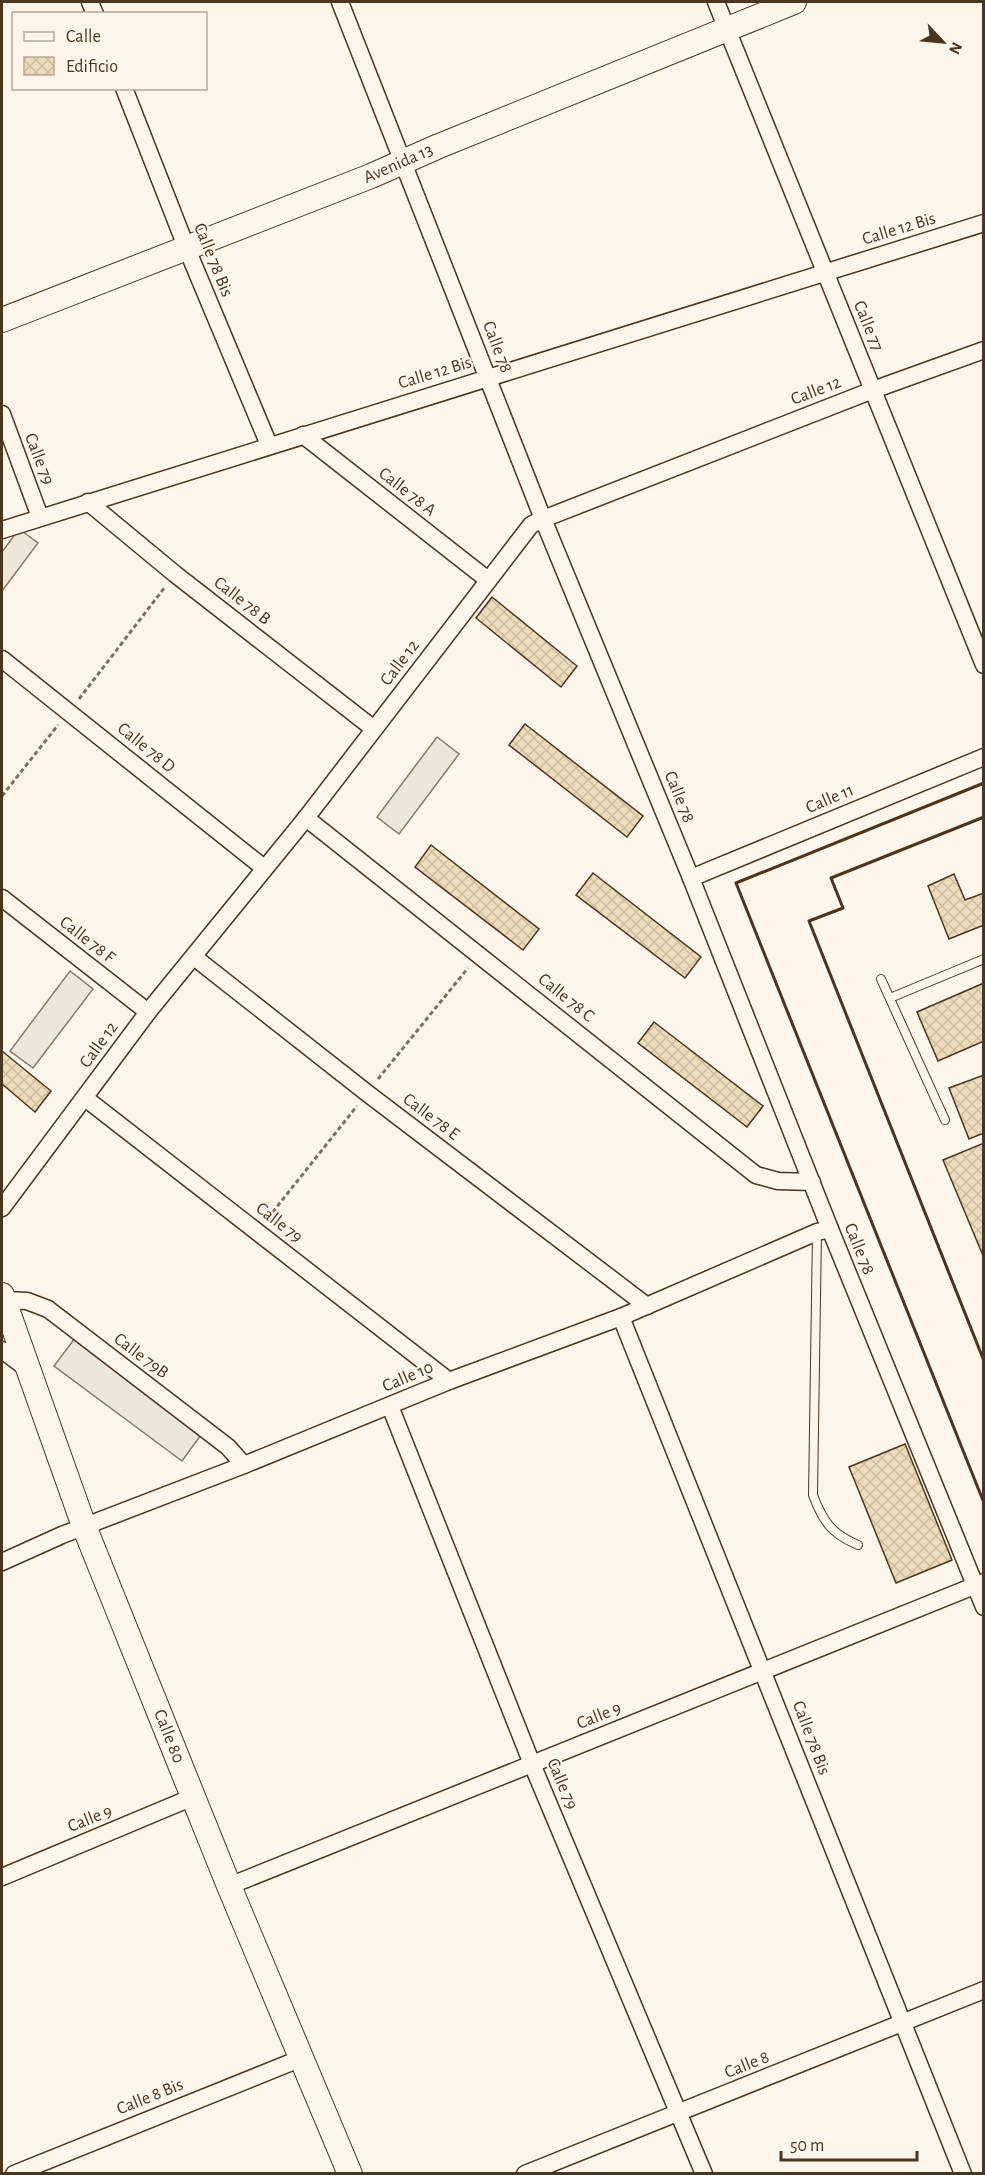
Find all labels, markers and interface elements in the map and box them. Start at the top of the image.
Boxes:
legend [12,12,207,90]
north arrow [913,12,973,72]
text: Calle [66,28,101,46]
text: N [946,40,965,57]
text: Edificio [66,58,118,76]
street label: Avenida 13 [361,141,436,187]
street label: Calle 12 Bis [860,209,938,249]
street label: Calle 78 Bis [190,221,236,299]
street label: Calle 77 [850,298,886,354]
street label: Calle 78 [479,319,515,375]
street label: Calle 12 Bis [396,353,474,393]
street label: Calle 12 [788,373,844,409]
street label: Calle 79 [21,431,57,487]
street label: Calle 78 A [375,464,440,520]
street label: Calle 78 B [210,573,274,629]
street label: Calle 12 [377,637,423,689]
street label: Calle 78 D [114,719,178,777]
street label: Calle 78 [661,769,697,825]
street label: Calle 11 [803,781,857,817]
street label: Calle 78 F [56,913,118,967]
street label: Calle 78 C [535,970,597,1026]
street label: Calle 12 [76,1019,122,1071]
street label: Calle 78 E [399,1090,463,1144]
street label: Calle 79 [252,1199,306,1247]
street label: Calle 78 [841,1221,877,1277]
street label: Calle 79B [110,1330,172,1382]
street label: Calle 10 [380,1358,436,1396]
street label: Calle 9 [574,1699,624,1733]
street label: Calle 78 Bis [789,1699,833,1777]
street label: Calle 80 [150,1707,188,1766]
street label: Calle 79 [543,1756,581,1812]
street label: Calle 9 [65,1802,115,1836]
street label: Calle 8 [722,2048,772,2082]
street label: Calle 8 Bis [114,2076,186,2118]
scale bar [781,2124,918,2162]
text: 50 m [790,2137,824,2155]

